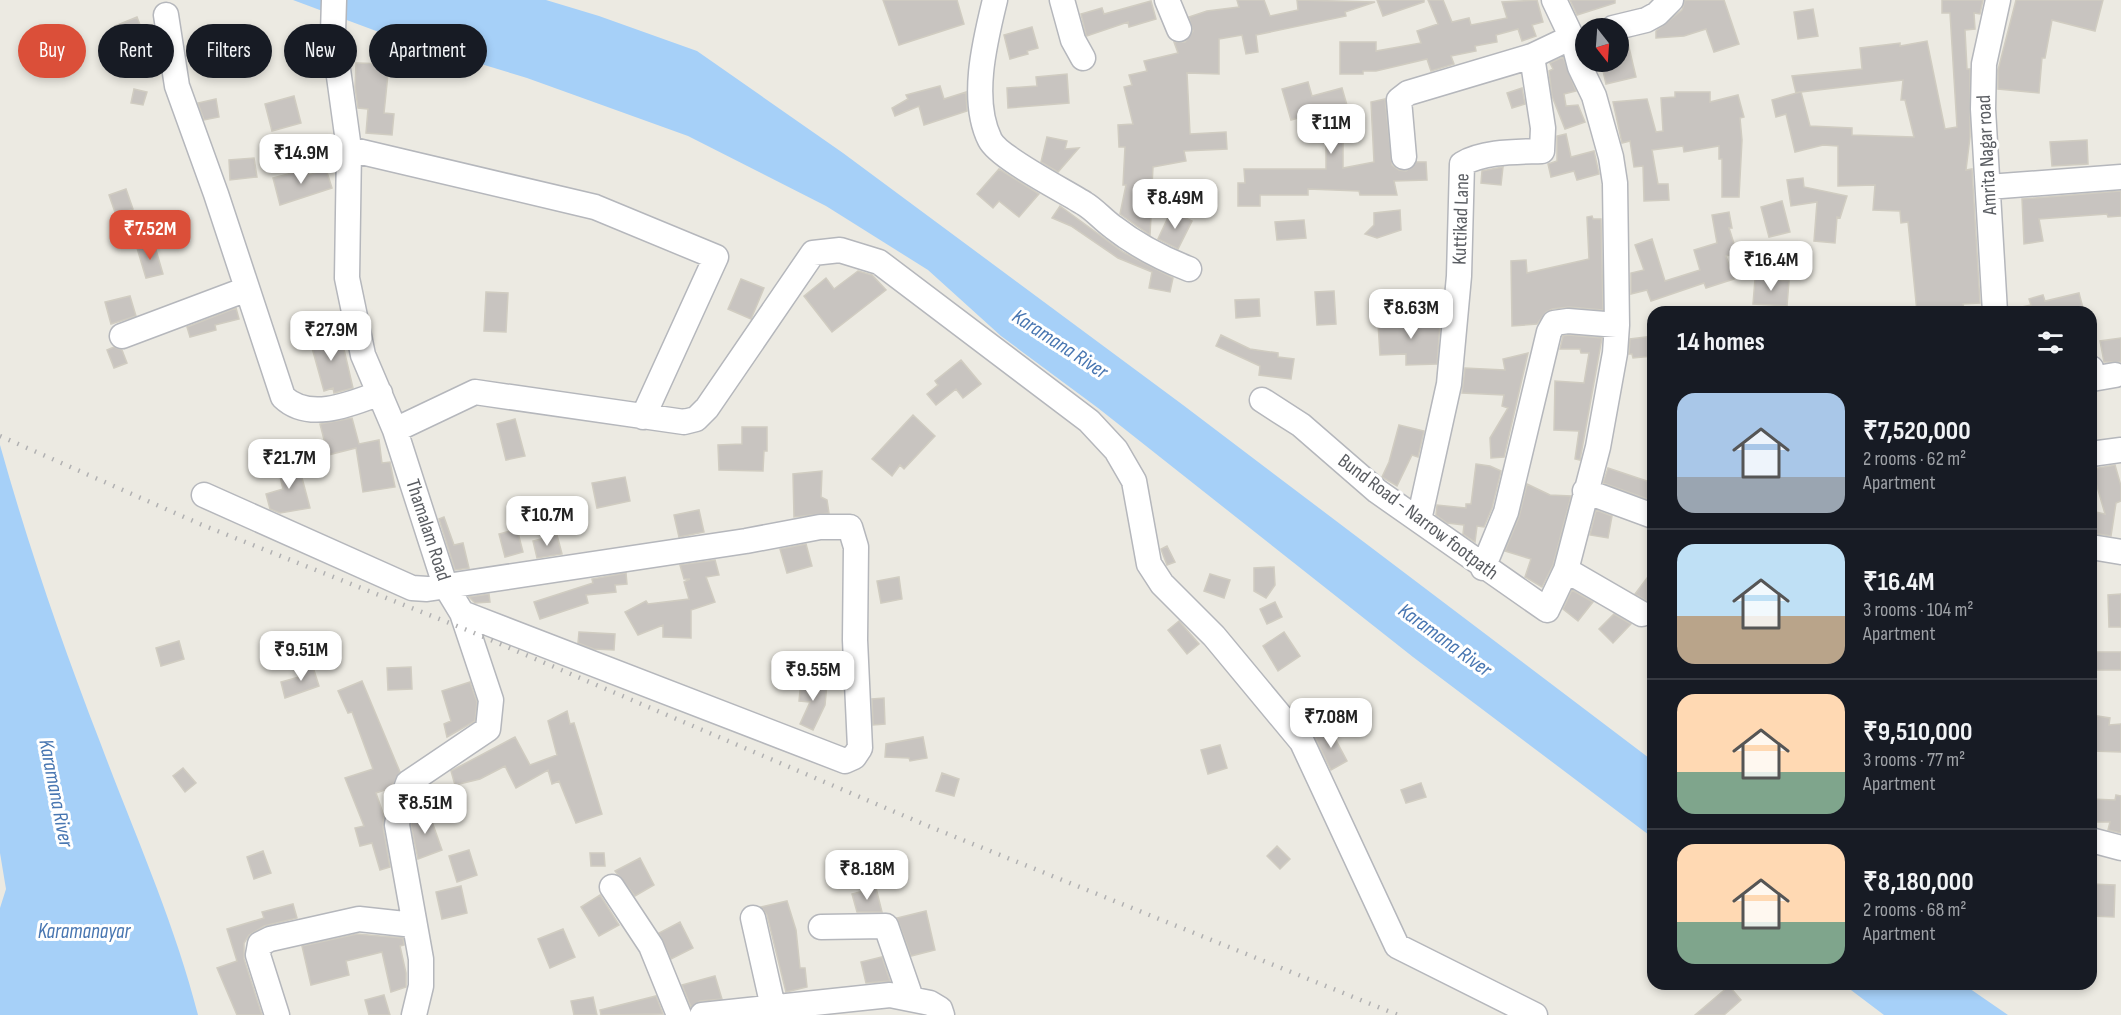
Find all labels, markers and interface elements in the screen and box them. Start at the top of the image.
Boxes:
north arrow [1575,18,1629,72]
map controls [1575,18,1629,72]
chip: Buy [18,24,86,78]
chip: Rent [98,24,174,78]
chip: Filters [186,24,272,78]
chip: New [284,24,357,78]
chip: Apartment [369,24,487,78]
street label: Amrita Nagar road [1972,94,2002,217]
pin: ₹11M [1295,104,1367,155]
text: ₹11M [1311,111,1351,135]
pin: ₹14.9M [252,134,350,185]
text: ₹14.9M [273,141,329,165]
street label: Kuttikad Lane [1447,173,1475,265]
pin: ₹8.49M [1126,179,1224,230]
text: ₹8.49M [1147,186,1203,210]
pin: ₹7.52M [101,210,199,261]
text: ₹7.52M [123,217,177,241]
pin: ₹16.4M [1722,241,1820,292]
text: ₹16.4M [1744,248,1798,272]
pin: ₹8.63M [1362,289,1460,340]
text: ₹8.63M [1383,296,1439,320]
water label: Karamana River [1007,304,1113,385]
pin: ₹27.9M [282,311,380,362]
text: ₹27.9M [304,318,358,342]
icon: filters [2034,326,2067,359]
text: 14 homes [1677,327,1765,358]
text: ₹7,520,000 [1863,416,1971,447]
icon: home [1725,417,1797,489]
pin: ₹21.7M [240,439,338,490]
text: ₹21.7M [262,446,316,470]
text: 2 rooms · 62 m² [1863,447,1966,471]
street label: Bund Road - Narrow footpath [1333,449,1503,585]
text: Apartment [1863,471,1936,495]
street label: Thamalam Road [400,476,456,584]
pin: ₹10.7M [498,496,596,547]
text: ₹10.7M [520,503,574,527]
text: ₹16.4M [1863,567,1934,598]
icon: home [1725,568,1797,640]
water label: Karamana River [1394,598,1497,683]
text: 3 rooms · 104 m² [1863,598,1973,622]
text: Apartment [1863,622,1936,646]
pin: ₹9.51M [252,631,350,682]
text: ₹9.51M [274,638,328,662]
pin: ₹9.55M [764,651,862,702]
text: ₹9.55M [785,658,841,682]
pin: ₹7.08M [1282,698,1380,749]
text: ₹7.08M [1304,705,1358,729]
text: ₹9,510,000 [1863,717,1973,748]
icon: home [1725,718,1797,790]
water label: Karamana River [33,737,79,850]
text: 3 rooms · 77 m² [1863,748,1965,772]
text: Apartment [1863,772,1936,796]
pin: ₹8.51M [376,784,474,835]
text: ₹8.51M [398,791,452,815]
pin: ₹8.18M [818,850,916,901]
text: ₹8.18M [839,857,895,881]
text: ₹8,180,000 [1863,867,1974,898]
icon: home [1725,868,1797,940]
text: 2 rooms · 68 m² [1863,898,1967,922]
water label: Karamanayar [38,919,131,944]
text: Apartment [1863,922,1936,946]

